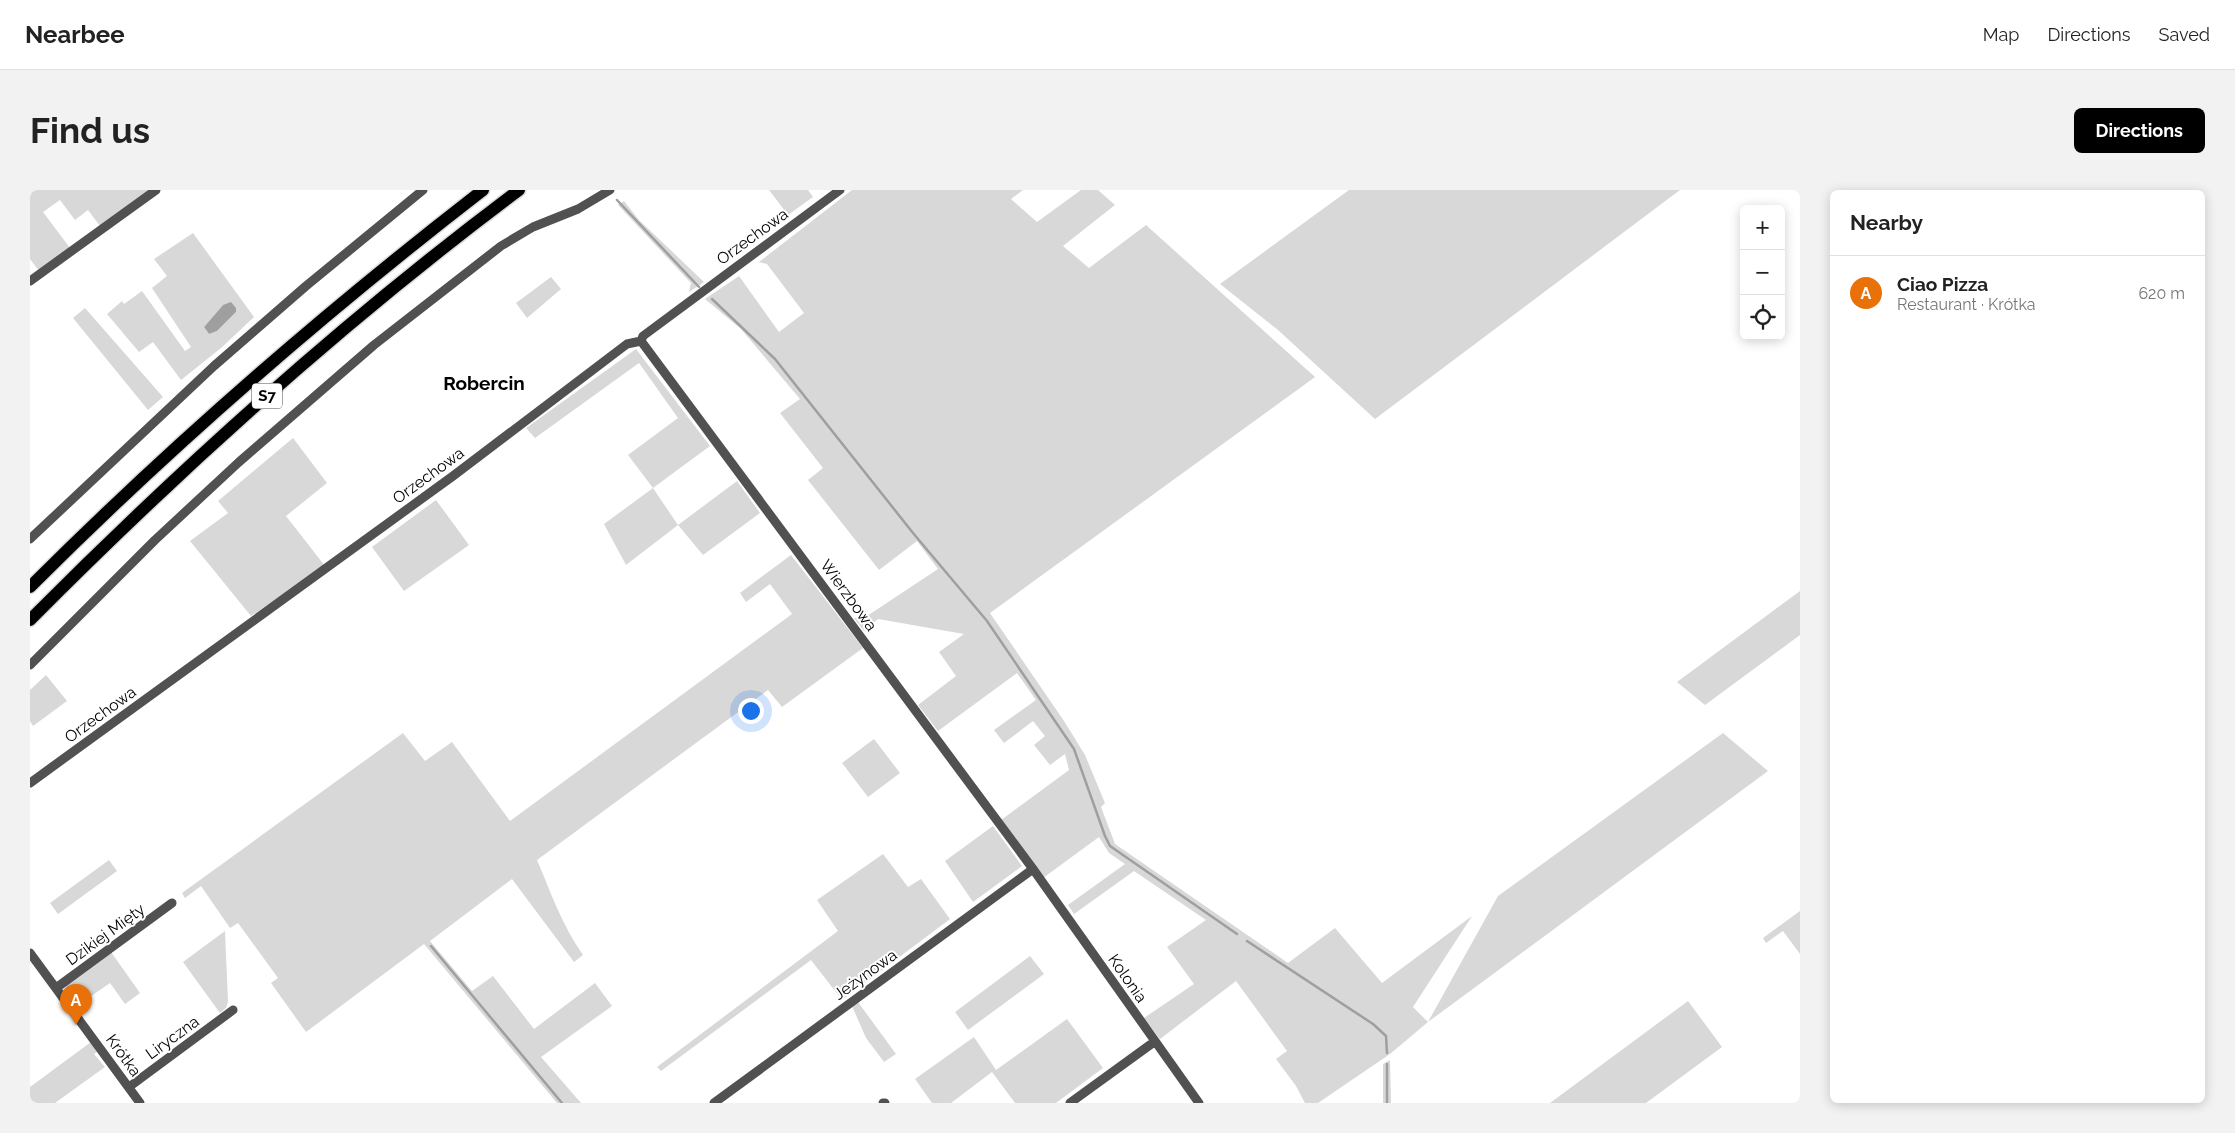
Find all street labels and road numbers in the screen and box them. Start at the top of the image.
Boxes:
street label: Orzechowa [713,204,792,269]
road number: S7 [252,384,282,408]
street label: Orzechowa [389,443,468,508]
street label: Wierzbowa [816,556,881,635]
street label: Orzechowa [61,682,140,747]
street label: Dzikiej Mięty [62,899,149,969]
street label: Jeżynowa [830,945,901,1004]
street label: Kolonia [1104,950,1151,1006]
street label: Liryczna [142,1012,203,1063]
street label: Krótka [102,1030,145,1080]

